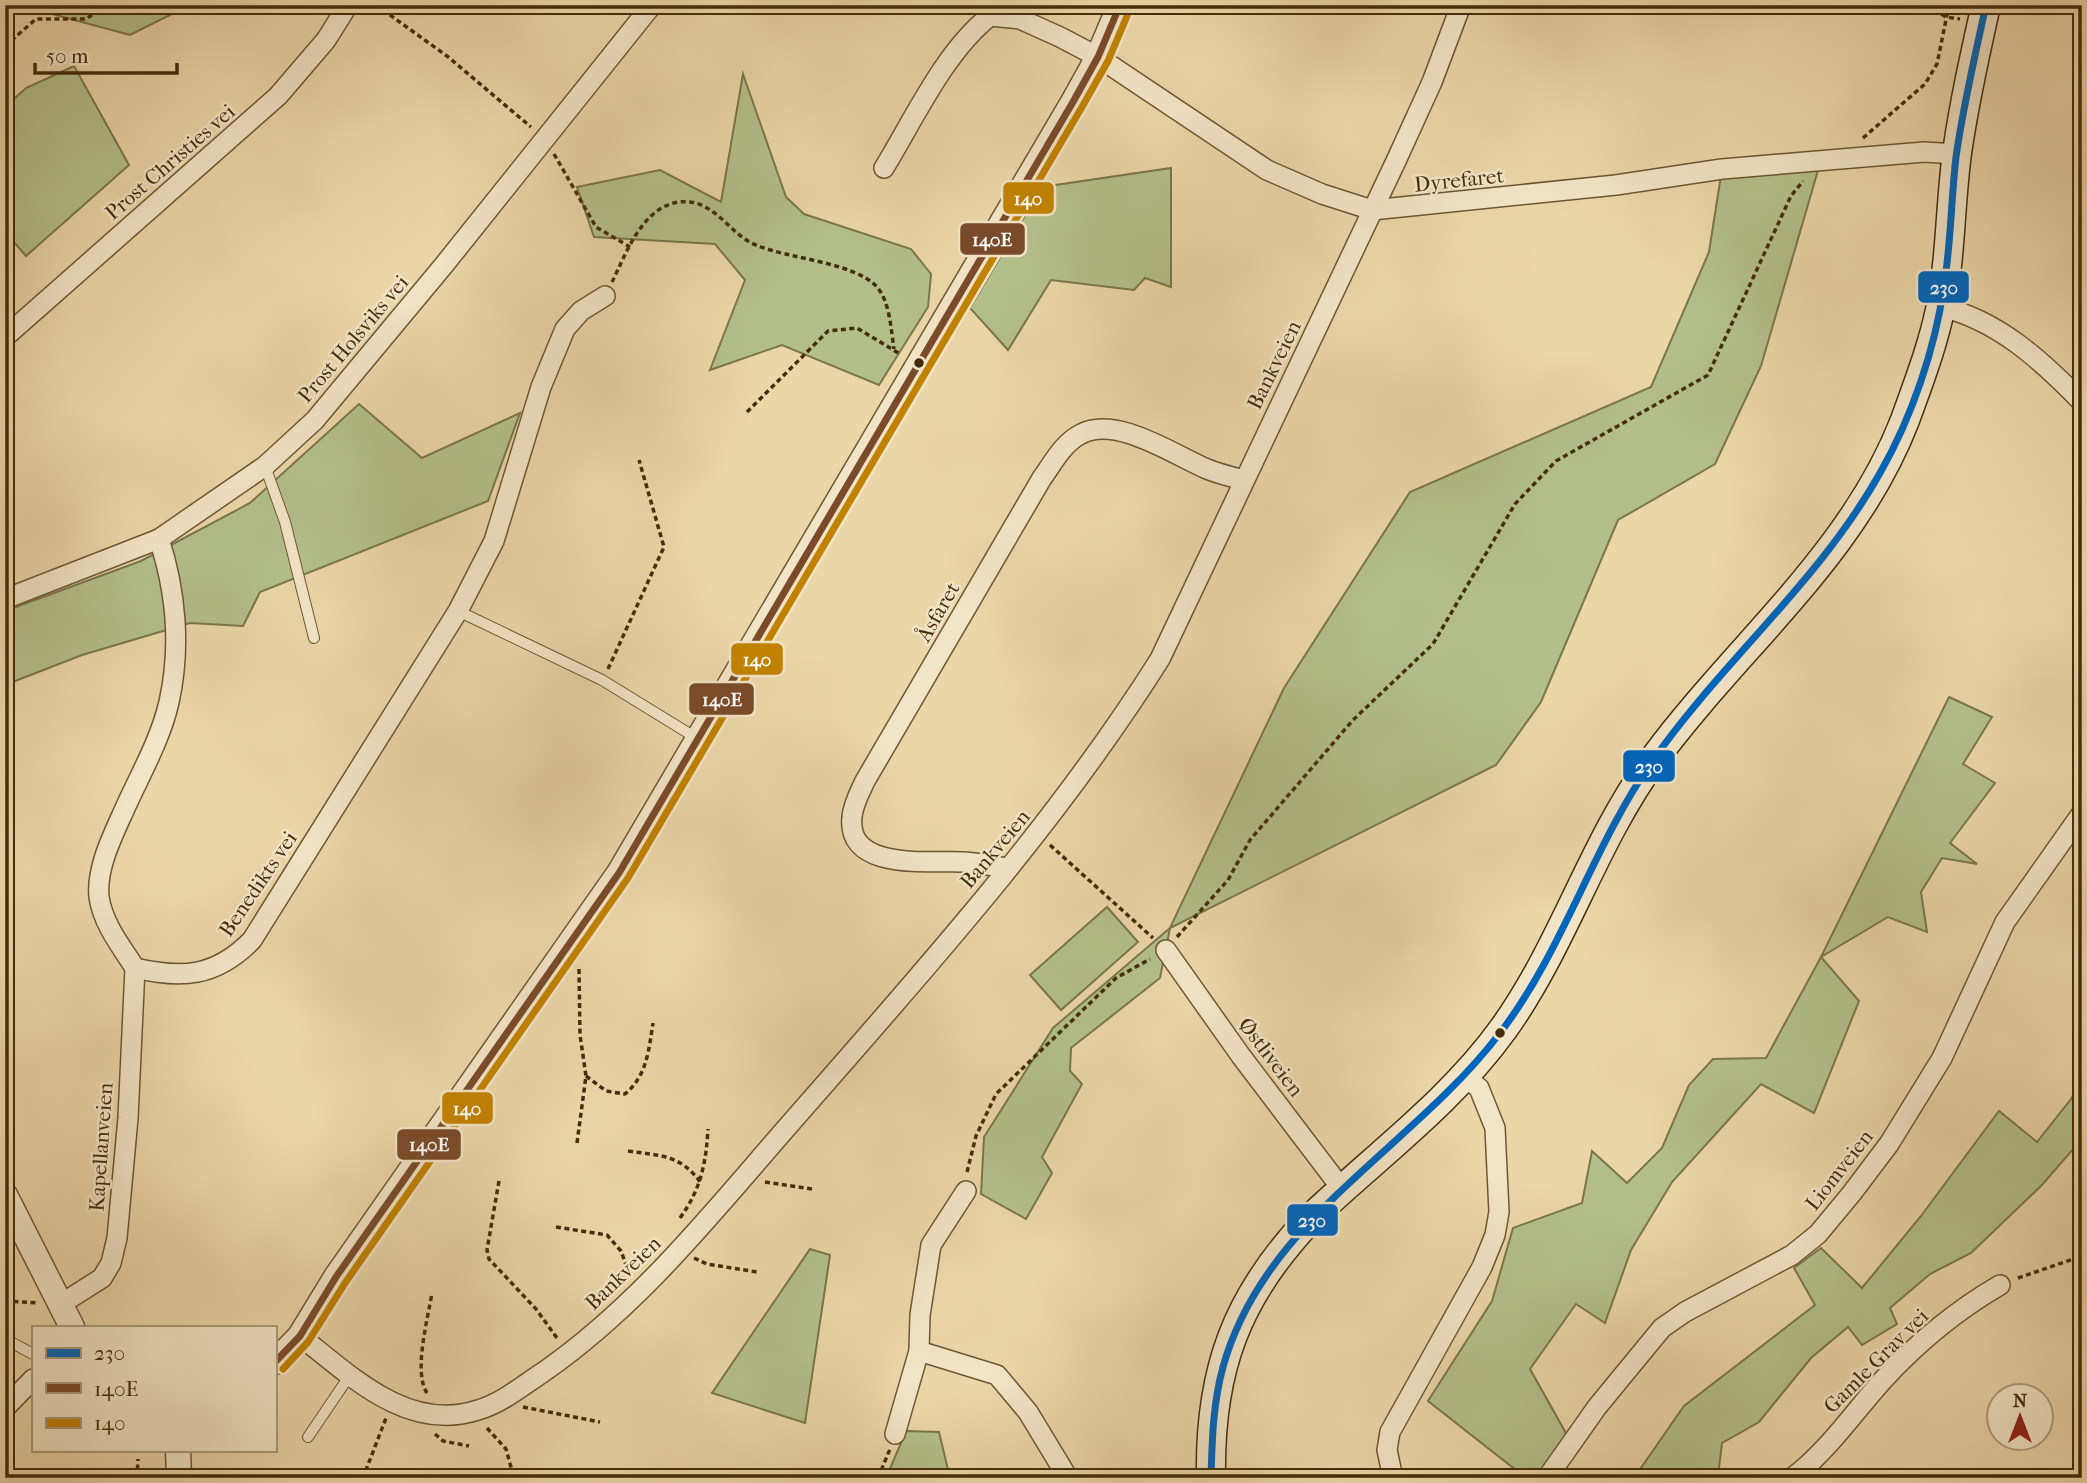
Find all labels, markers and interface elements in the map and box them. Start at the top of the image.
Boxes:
scale bar [35,32,177,76]
text: 50 m [46,44,89,68]
street label: Prost Christies vei [100,99,240,225]
street label: Dyrefaret [1413,163,1505,197]
line badge: 140 [1002,181,1055,215]
text: 140 [1014,188,1042,210]
line badge: 140E [959,222,1026,256]
text: 140E [972,229,1012,251]
street label: Prost Holsviks vei [293,270,413,408]
line badge: 230 [1917,270,1970,304]
text: 230 [1930,277,1958,299]
street label: Bankveien [1242,317,1306,413]
unlabelled marker [912,356,926,370]
street label: Åsfaret [911,578,965,647]
line badge: 140 [730,642,784,676]
text: 140 [743,649,771,671]
line badge: 140E [688,682,755,716]
text: 140E [702,689,742,711]
line badge: 230 [1622,749,1676,783]
text: 230 [1635,756,1663,778]
street label: Bankveien [955,805,1035,893]
street label: Benedikts vei [214,827,302,941]
street label: Østliveien [1234,1013,1308,1101]
unlabelled marker [1493,1026,1507,1040]
street label: Kapellanveien [85,1082,117,1212]
line badge: 140 [441,1091,494,1125]
text: 140 [453,1098,481,1120]
street label: Liomveien [1800,1125,1878,1215]
line badge: 140E [396,1128,462,1161]
text: 140E [409,1134,449,1156]
line badge: 230 [1286,1203,1339,1237]
text: 230 [1298,1210,1326,1232]
street label: Bankveien [580,1231,666,1315]
street label: Gamle Grav vei [1819,1304,1933,1418]
legend [32,1326,276,1452]
text: 230 [94,1341,125,1365]
text: 140E [94,1377,138,1401]
north arrow [1986,1382,2056,1452]
text: N [2013,1390,2028,1412]
text: 140 [94,1411,125,1435]

